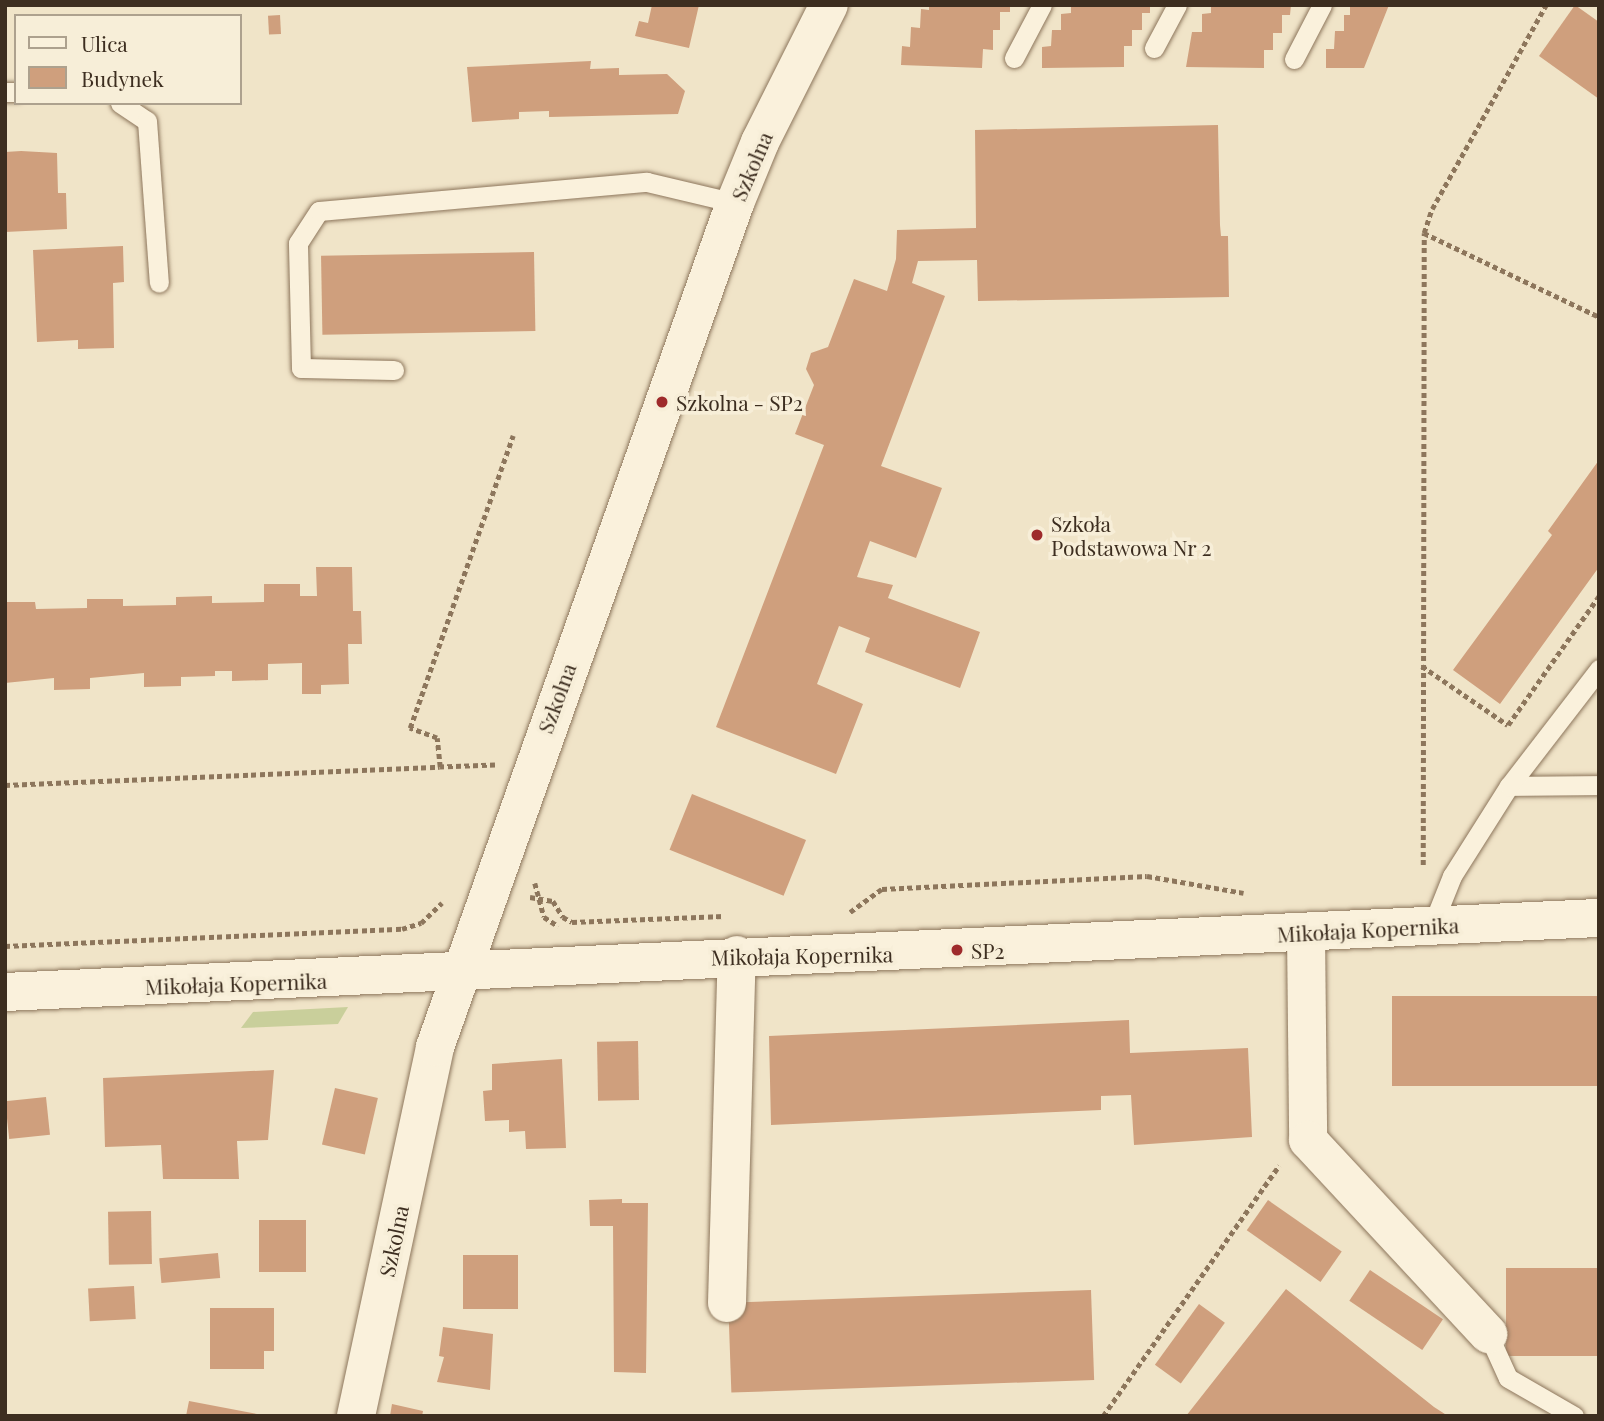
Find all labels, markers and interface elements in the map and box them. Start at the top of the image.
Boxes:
legend [14,14,242,105]
text: Ulica [81,29,128,57]
text: Budynek [81,64,164,92]
street label: Szkolna [725,128,777,204]
place label: Szkolna - SP2 [676,389,803,415]
marker: Szkolna - SP2 [654,394,670,410]
place label: Szkoła Podstawowa Nr 2 [1051,510,1212,560]
marker: Szkoła Podstawowa Nr 2 [1029,527,1045,543]
street label: Szkolna [532,660,580,736]
street label: Mikołaja Kopernika [1276,912,1460,946]
place label: SP2 [971,937,1005,963]
street label: Mikołaja Kopernika [711,941,893,969]
marker: SP2 [949,942,965,958]
street label: Mikołaja Kopernika [144,967,328,999]
street label: Szkolna [373,1203,413,1279]

